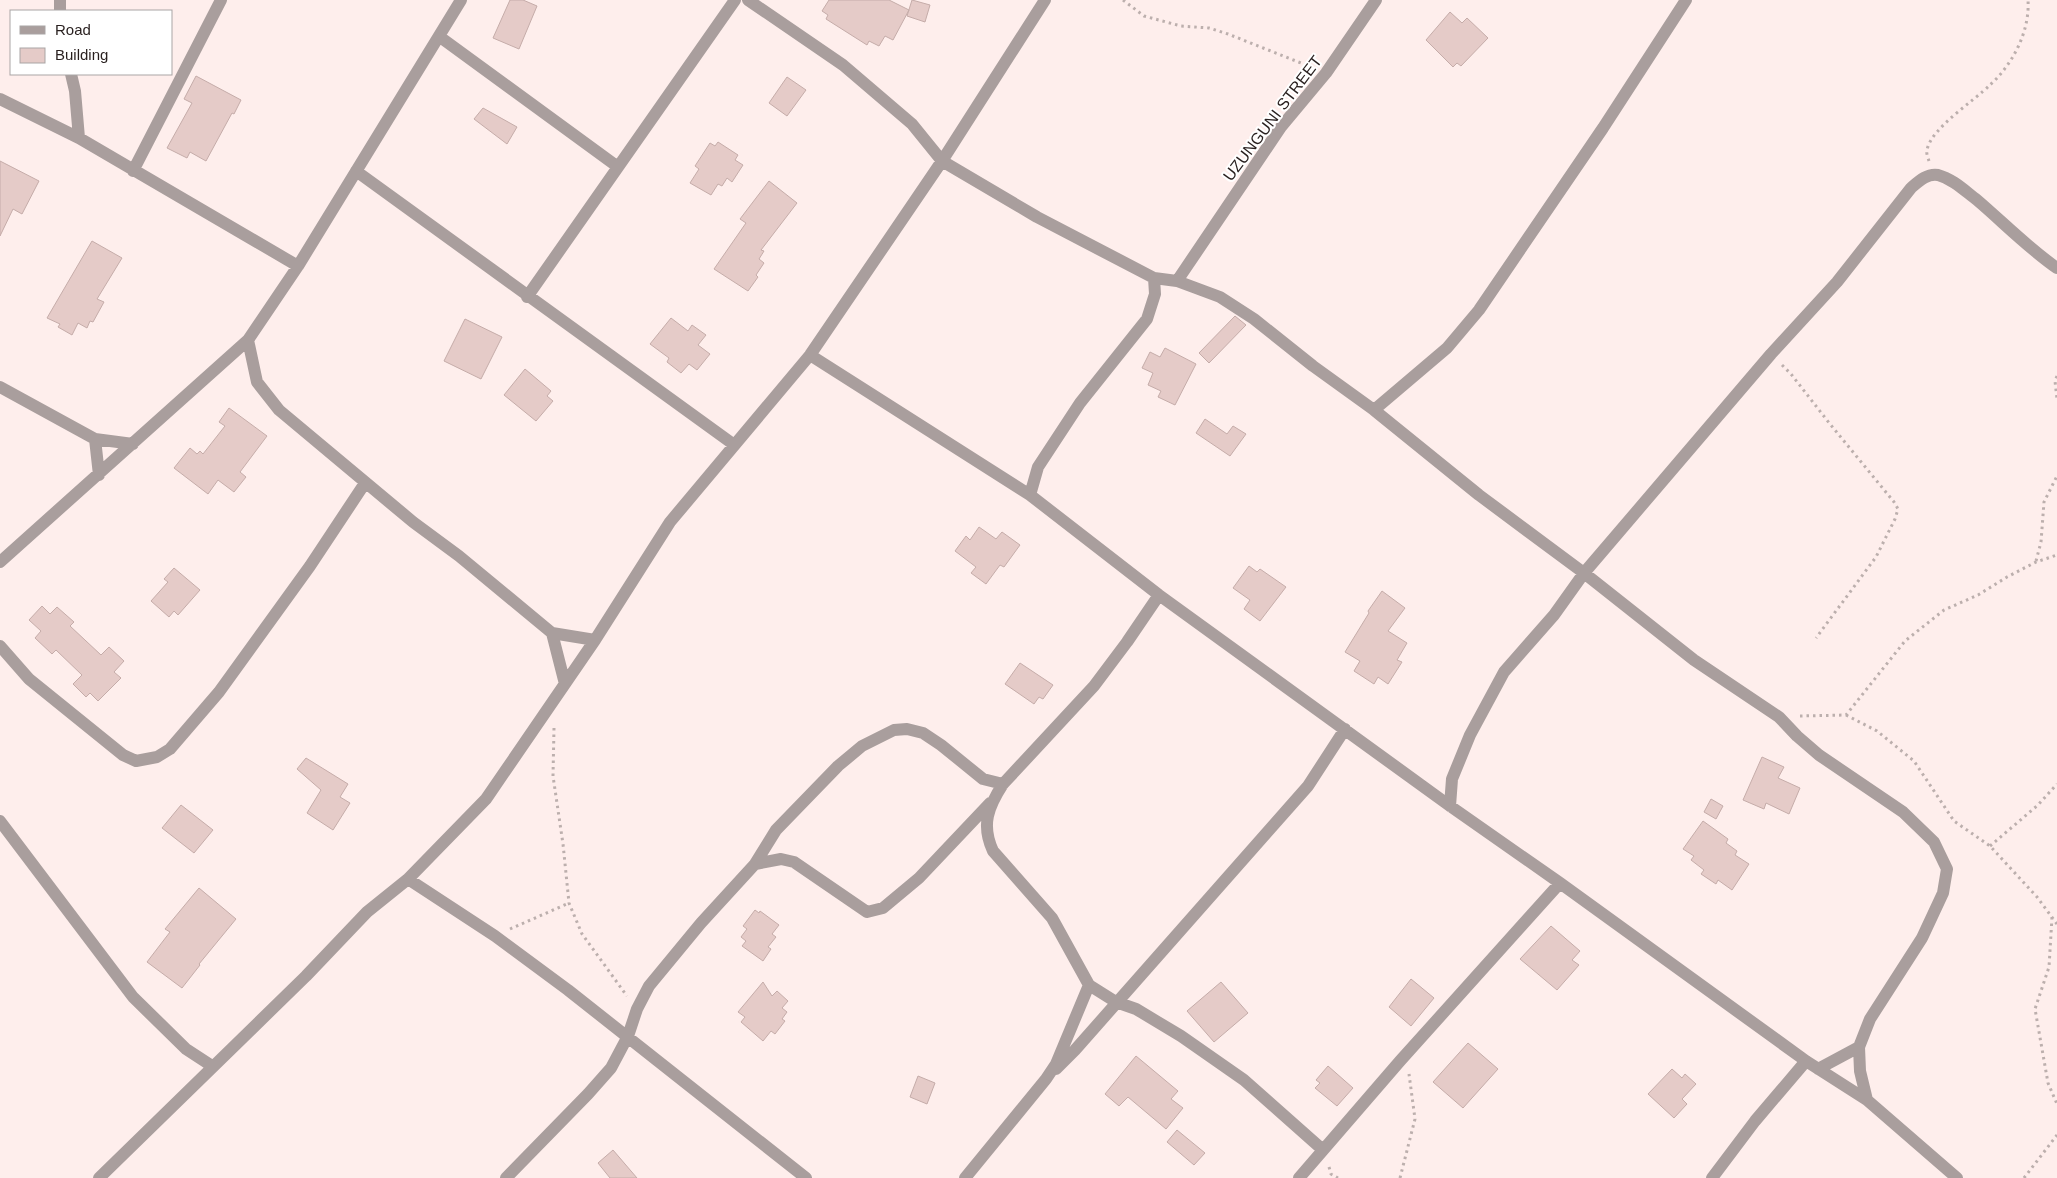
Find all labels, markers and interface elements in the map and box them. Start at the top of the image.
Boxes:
legend [10,10,172,75]
text: Road [55,21,91,38]
text: Building [55,46,108,63]
street label: UZUNGUNI STREET [1220,52,1325,184]

